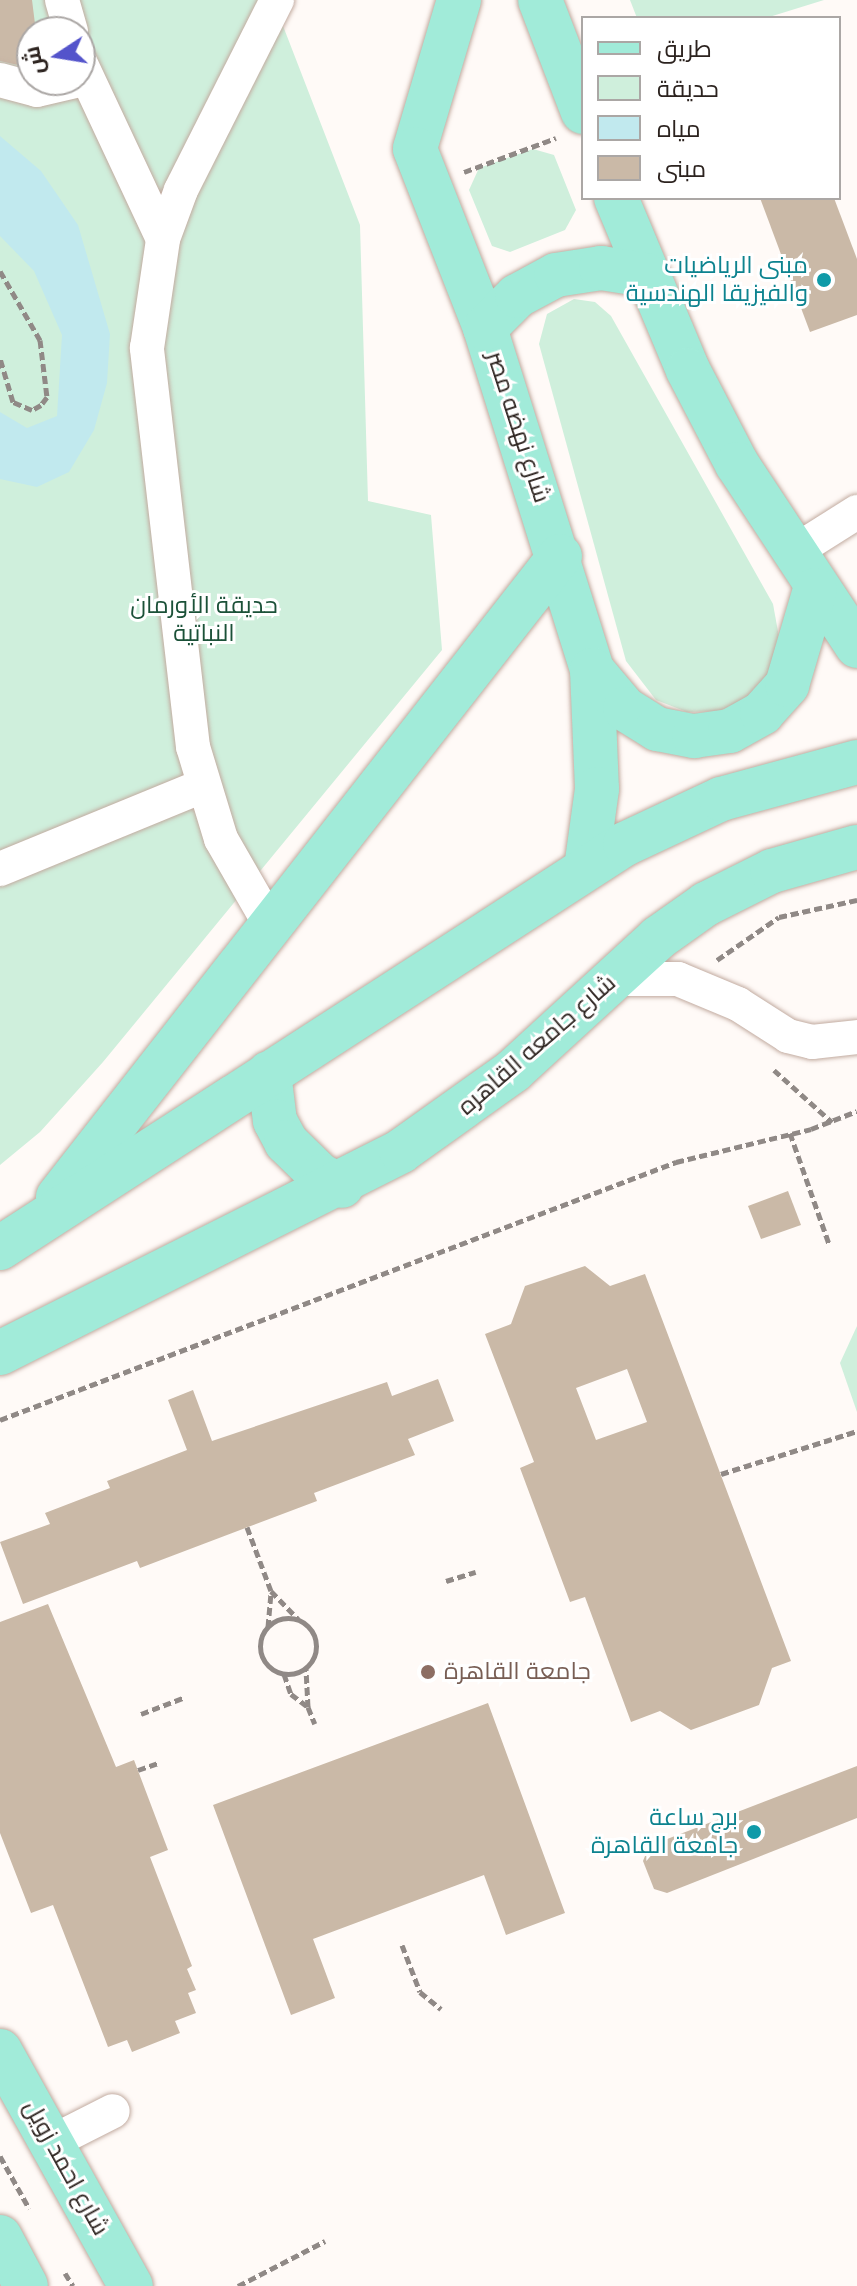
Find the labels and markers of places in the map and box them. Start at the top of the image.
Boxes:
place label: مبنى الرياضيات والفيزيقا الهندسية [626,252,808,308]
marker: مبنى الرياضيات والفيزيقا الهندسية [815,271,833,289]
place label: جامعة القاهرة [444,1658,591,1686]
marker: جامعة القاهرة [419,1663,437,1681]
place label: برج ساعة جامعة القاهرة [591,1804,738,1860]
marker: برج ساعة جامعة القاهرة [745,1823,763,1841]

